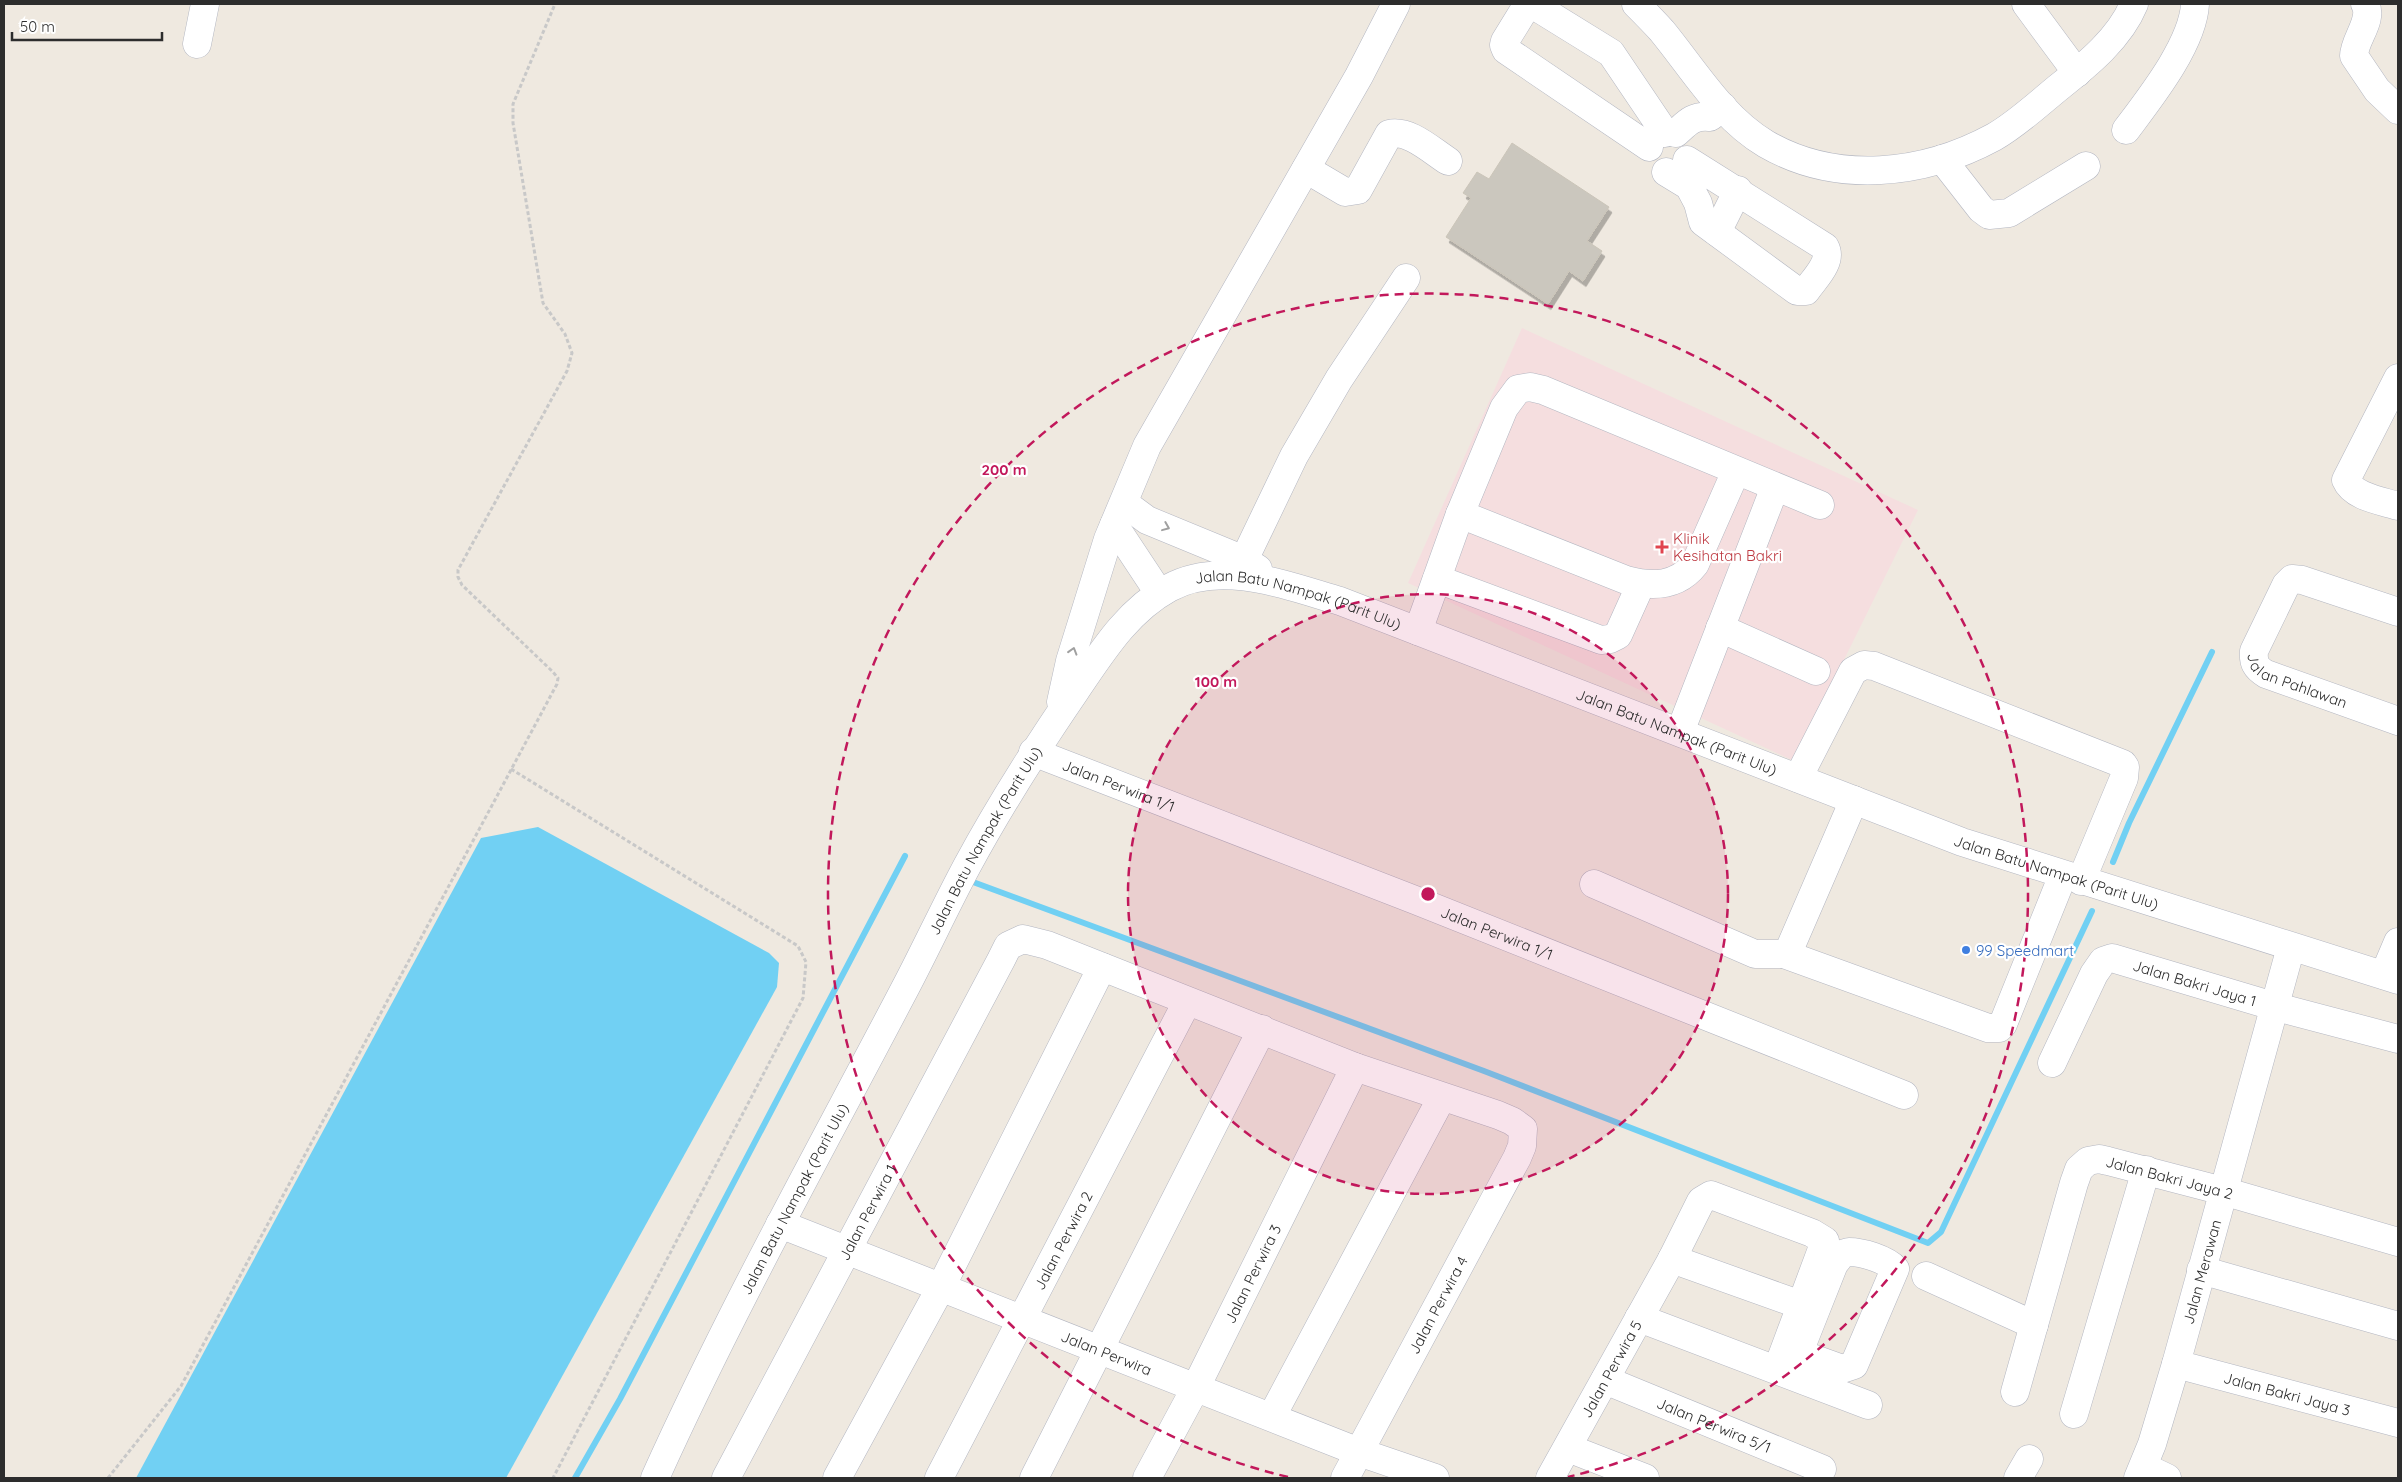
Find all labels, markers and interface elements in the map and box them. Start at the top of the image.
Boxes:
scale bar [12,10,162,42]
text: 50 m [20,17,55,36]
text: 200 m [982,460,1027,479]
one-way arrow [1161,522,1169,532]
place label: Klinik Kesihatan Bakri [1673,529,1782,565]
marker: Klinik Kesihatan Bakri [1655,540,1669,554]
street label: Jalan Batu Nampak (Parit Ulu) [1193,566,1404,633]
one-way arrow [1068,647,1078,655]
street label: Jalan Pahlawan [2244,653,2350,712]
text: 100 m [1195,672,1237,691]
street label: Jalan Batu Nampak (Parit Ulu) [1574,684,1780,779]
street label: Jalan Batu Nampak (Parit Ulu) [924,743,1046,938]
street label: Jalan Perwira 1/1 [1060,755,1178,816]
street label: Jalan Batu Nampak (Parit Ulu) [1951,830,2161,913]
centre of rings [1419,885,1437,903]
street label: Jalan Perwira 1/1 [1438,902,1556,964]
place label: 99 Speedmart [1976,941,2074,960]
marker: 99 Speedmart [1960,944,1972,956]
street label: Jalan Bakri Jaya 1 [2131,955,2259,1010]
street label: Jalan Batu Nampak (Parit Ulu) [736,1100,852,1298]
street label: Jalan Bakri Jaya 2 [2104,1151,2235,1203]
street label: Jalan Perwira 1 [834,1161,900,1263]
street label: Jalan Perwira 2 [1029,1188,1096,1293]
street label: Jalan Merawan [2178,1217,2225,1326]
street label: Jalan Perwira 3 [1220,1221,1285,1326]
street label: Jalan Perwira 4 [1404,1253,1472,1357]
street label: Jalan Perwira 5 [1576,1317,1645,1421]
street label: Jalan Perwira [1058,1326,1155,1379]
street label: Jalan Bakri Jaya 3 [2222,1368,2353,1419]
street label: Jalan Perwira 5/1 [1654,1393,1774,1457]

